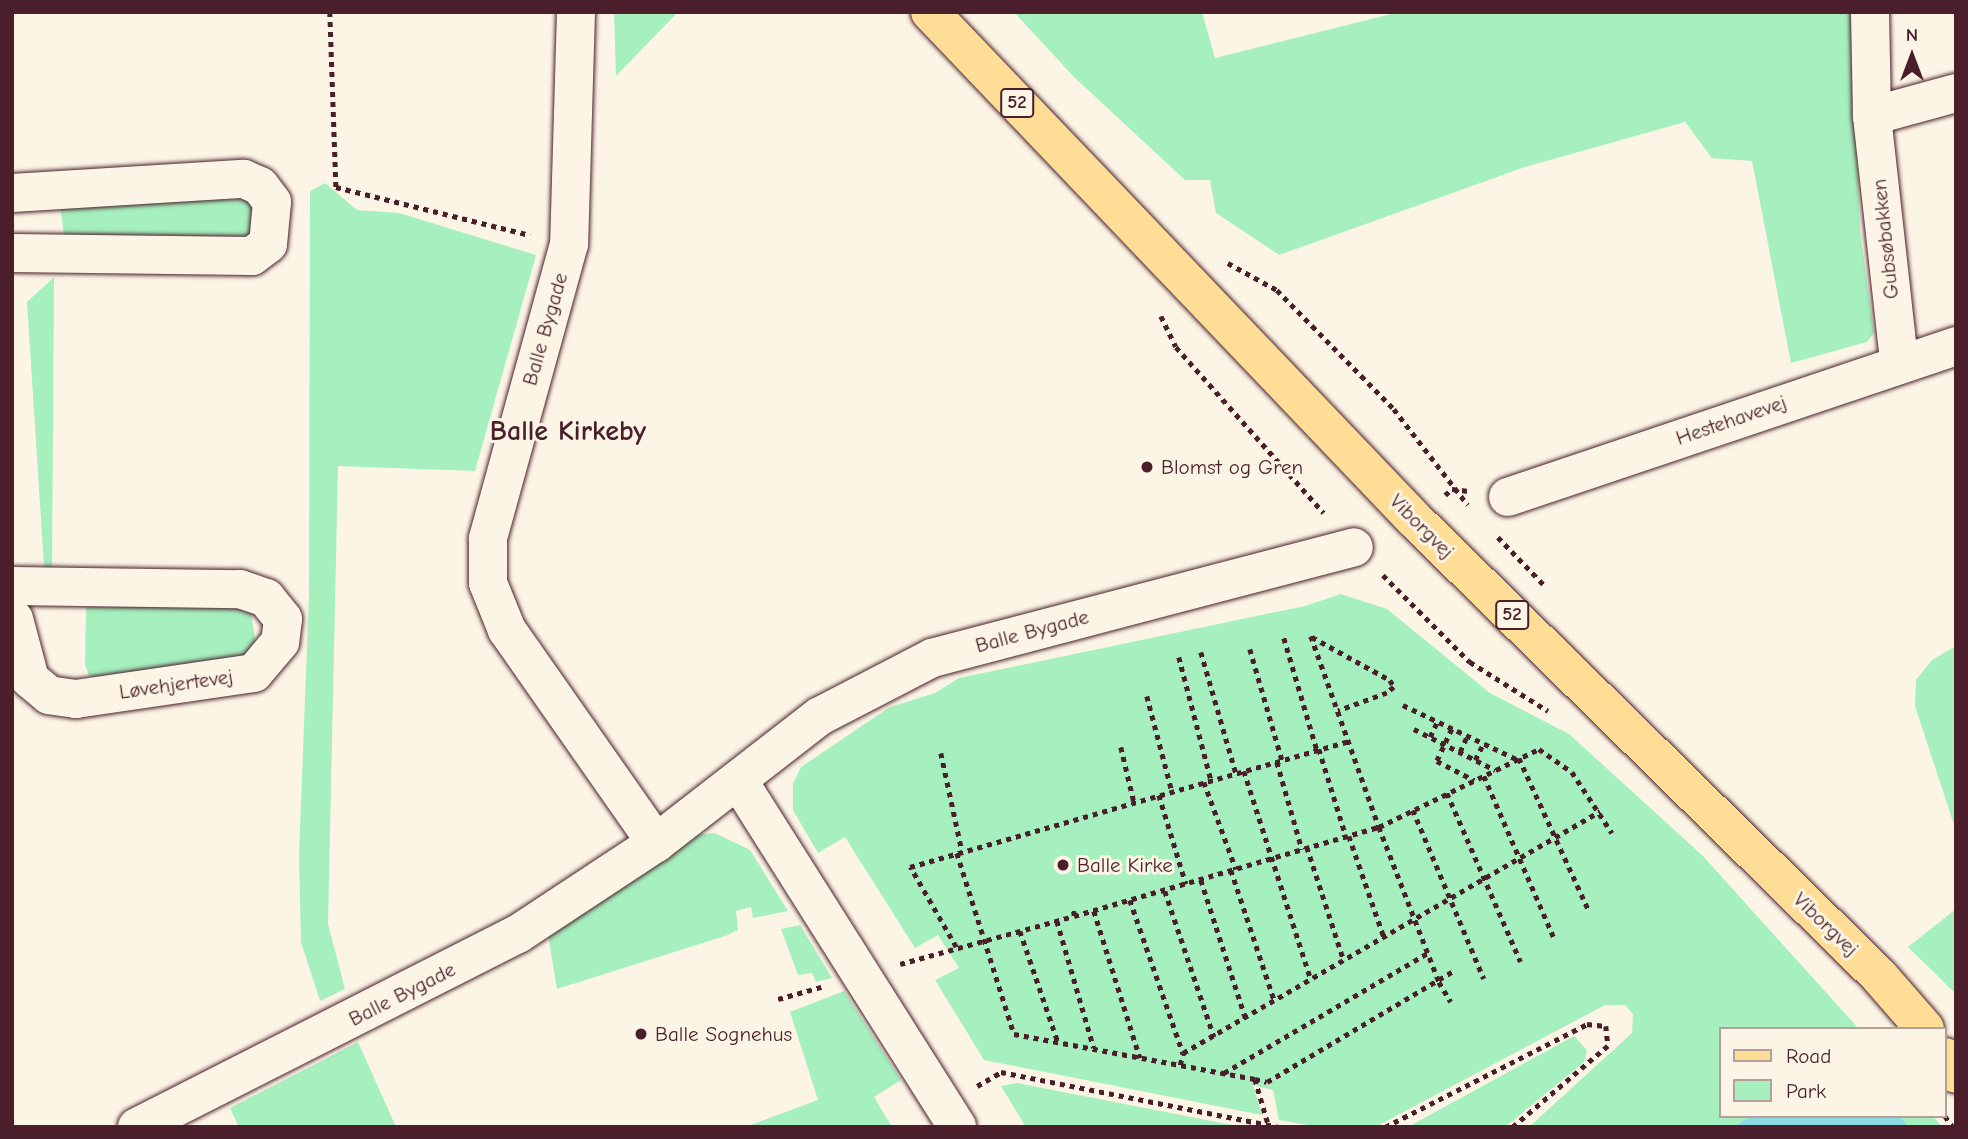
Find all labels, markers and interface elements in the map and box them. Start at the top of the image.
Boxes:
north arrow [1877,21,1947,91]
text: N [1906,24,1918,46]
road number: 52 [1000,88,1034,118]
street label: Gubsøbakken [1866,178,1904,300]
street label: Balle Bygade [517,270,573,388]
street label: Hestehavevej [1672,389,1790,451]
district label: Balle Kirkeby [490,414,646,448]
place label: Blomst og Gren [1161,454,1303,480]
marker: Blomst og Gren [1139,459,1155,475]
street label: Viborgvej [1384,488,1460,564]
road number: 52 [1494,600,1530,630]
street label: Balle Bygade [973,604,1091,658]
street label: Løvehjertevej [117,664,235,704]
place label: Balle Kirke [1077,852,1173,878]
marker: Balle Kirke [1055,857,1071,873]
street label: Viborgvej [1788,887,1864,961]
street label: Balle Bygade [344,956,460,1032]
place label: Balle Sognehus [655,1021,792,1047]
marker: Balle Sognehus [633,1026,649,1042]
legend [1720,1027,1947,1118]
text: Road [1786,1044,1831,1068]
text: Park [1786,1079,1826,1103]

